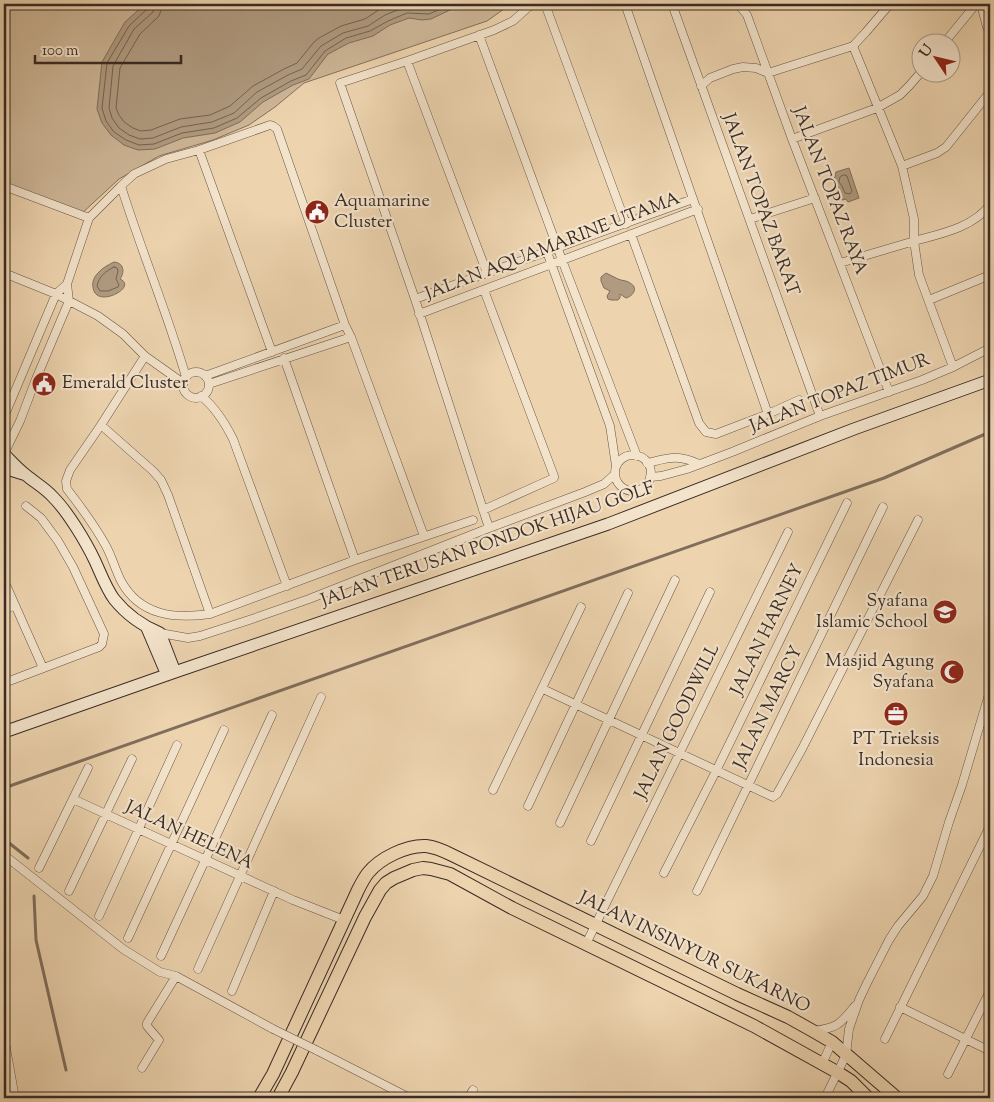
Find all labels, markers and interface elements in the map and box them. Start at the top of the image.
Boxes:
scale bar [35,32,181,64]
north arrow [912,32,962,82]
text: 100 m [42,41,79,62]
text: U [916,41,939,62]
street label: JALAN TOPAZ RAYA [785,102,873,279]
street label: JALAN TOPAZ BARAT [714,109,805,300]
street label: JALAN AQUAMARINE UTAMA [421,186,685,308]
place label: Aquamarine Cluster [334,189,430,236]
public building icon: Aquamarine Cluster [304,199,330,225]
street label: JALAN TOPAZ TIMUR [745,348,934,441]
public building icon: Emerald Cluster [31,371,57,397]
place label: Emerald Cluster [62,371,188,397]
street label: JALAN TERUSAN PONDOK HIJAU GOLF [317,476,658,615]
street label: JALAN HARNEY [724,560,811,701]
place label: Syafana Islamic School [816,589,928,636]
school or university icon: Syafana Islamic School [932,599,958,625]
street label: JALAN GOODWILL [629,640,727,805]
street label: JALAN MARCY [727,642,810,775]
place label: Masjid Agung Syafana [825,649,934,696]
mosque icon: Masjid Agung Syafana [939,659,965,685]
office icon: PT Trieksis Indonesia [883,701,909,727]
place label: PT Trieksis Indonesia [853,727,939,774]
street label: JALAN HELENA [120,794,258,877]
street label: JALAN INSINYUR SUKARNO [573,885,814,1021]

